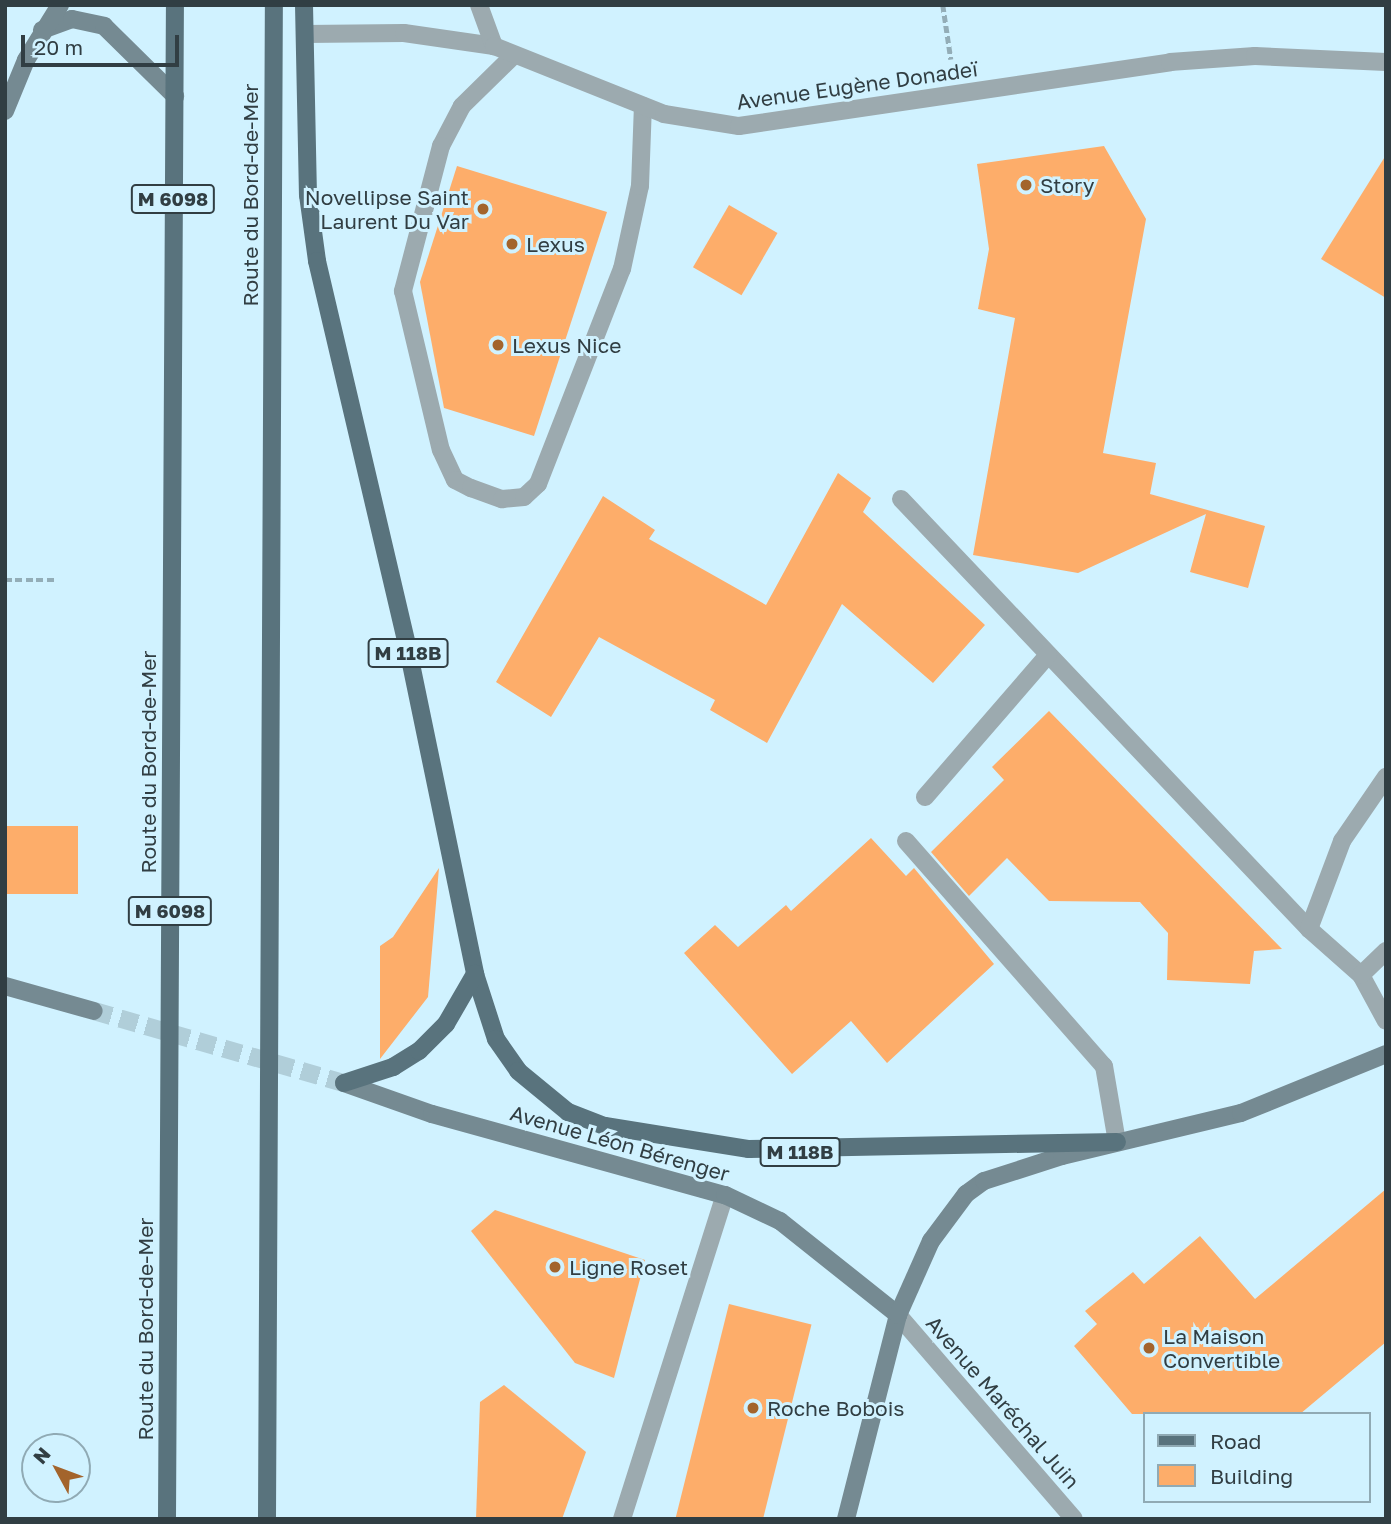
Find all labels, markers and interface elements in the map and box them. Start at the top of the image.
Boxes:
scale bar [24,21,182,65]
text: 20 m [34,34,83,60]
street label: Avenue Eugène Donadeï [735,56,979,114]
street label: Route du Bord-de-Mer [237,83,263,307]
place label: Story [1040,172,1095,198]
marker: Story [1018,177,1034,193]
road number: M 6098 [129,183,217,214]
place label: Novellipse Saint Laurent Du Var [305,184,469,234]
marker: Novellipse Saint Laurent Du Var [475,201,491,217]
place label: Lexus [526,231,585,257]
marker: Lexus [504,236,520,252]
place label: Lexus Nice [512,332,621,358]
marker: Lexus Nice [490,337,506,353]
road number: M 118B [366,638,450,668]
street label: Route du Bord-de-Mer [135,650,161,874]
road number: M 6098 [126,896,214,926]
street label: Avenue Léon Bérenger [508,1100,732,1186]
road number: M 118B [758,1136,842,1168]
street label: Route du Bord-de-Mer [132,1217,158,1441]
place label: Ligne Roset [569,1254,688,1280]
marker: Ligne Roset [547,1259,563,1275]
street label: Avenue Maréchal Juin [921,1311,1085,1493]
place label: La Maison Convertible [1163,1323,1280,1373]
marker: La Maison Convertible [1141,1340,1157,1356]
place label: Roche Bobois [767,1395,904,1421]
marker: Roche Bobois [745,1400,761,1416]
legend [1142,1412,1370,1503]
text: Road [1210,1428,1261,1454]
north arrow [21,1433,91,1503]
text: N [28,1442,55,1468]
text: Building [1210,1463,1293,1489]

